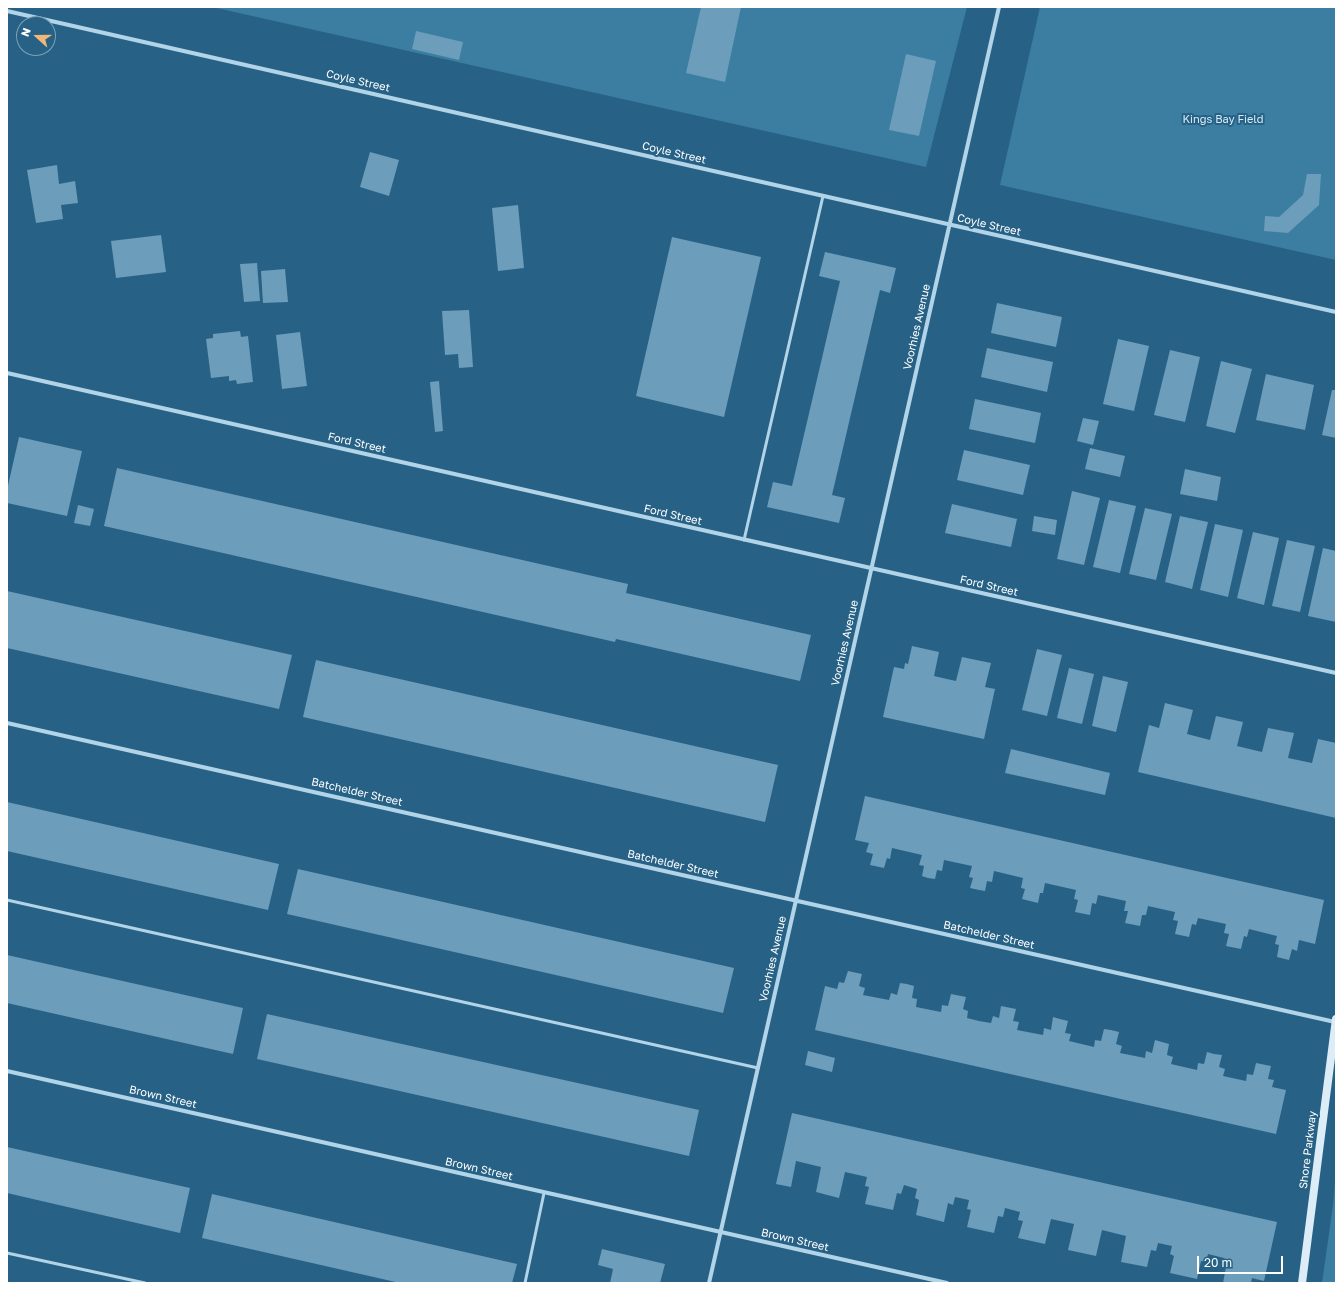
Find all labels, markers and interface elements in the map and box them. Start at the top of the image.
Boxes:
north arrow [16,16,56,56]
text: N [18,26,33,38]
street label: Coyle Street [325,67,391,95]
park label: Kings Bay Field [1183,113,1263,127]
street label: Coyle Street [641,139,707,167]
street label: Coyle Street [956,211,1022,239]
street label: Voorhies Avenue [901,283,933,371]
street label: Ford Street [327,430,387,456]
street label: Ford Street [643,502,703,528]
street label: Ford Street [959,573,1019,599]
street label: Voorhies Avenue [829,599,861,687]
street label: Batchelder Street [310,775,404,809]
street label: Batchelder Street [626,847,720,881]
street label: Voorhies Avenue [757,915,789,1003]
street label: Batchelder Street [942,918,1036,952]
street label: Brown Street [128,1083,198,1111]
street label: Shore Parkway [1297,1110,1319,1190]
street label: Brown Street [444,1155,514,1183]
street label: Brown Street [760,1226,830,1254]
scale bar [1199,1248,1285,1274]
text: 20 m [1204,1255,1232,1270]

